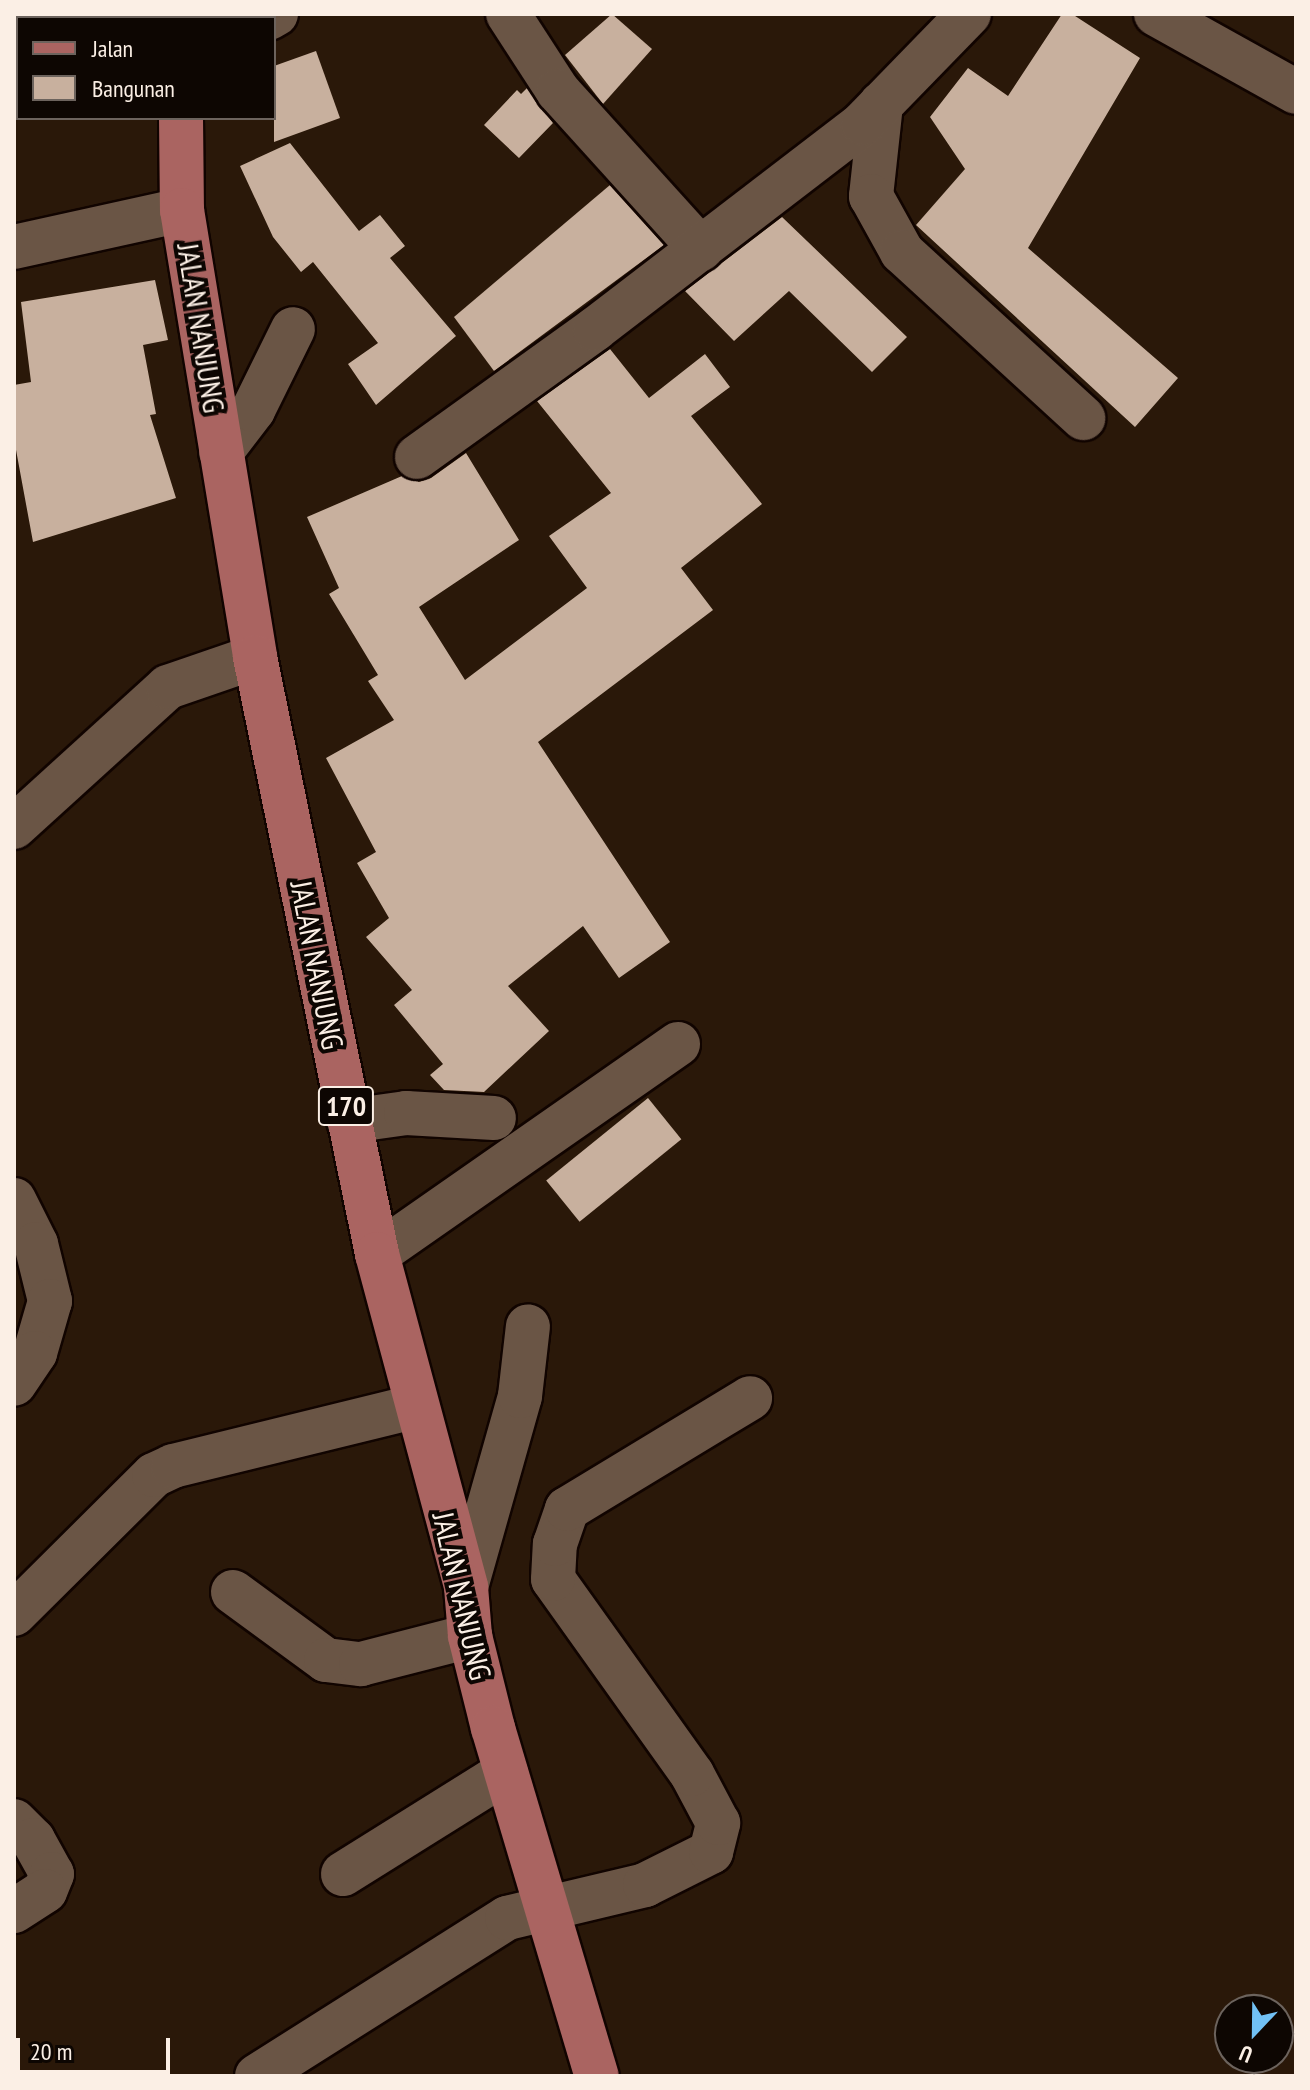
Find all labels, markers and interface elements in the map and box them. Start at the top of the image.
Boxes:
legend [16,16,276,120]
text: Jalan [92,33,133,64]
text: Bangunan [92,73,175,104]
street label: JALAN NANJUNG [170,241,232,415]
street label: JALAN NANJUNG [283,878,351,1052]
road number: 170 [316,1082,376,1130]
street label: JALAN NANJUNG [425,1509,499,1683]
north arrow [1214,1994,1294,2074]
scale bar [20,2022,174,2072]
text: 20 m [30,2036,72,2067]
text: U [1235,2039,1256,2070]

